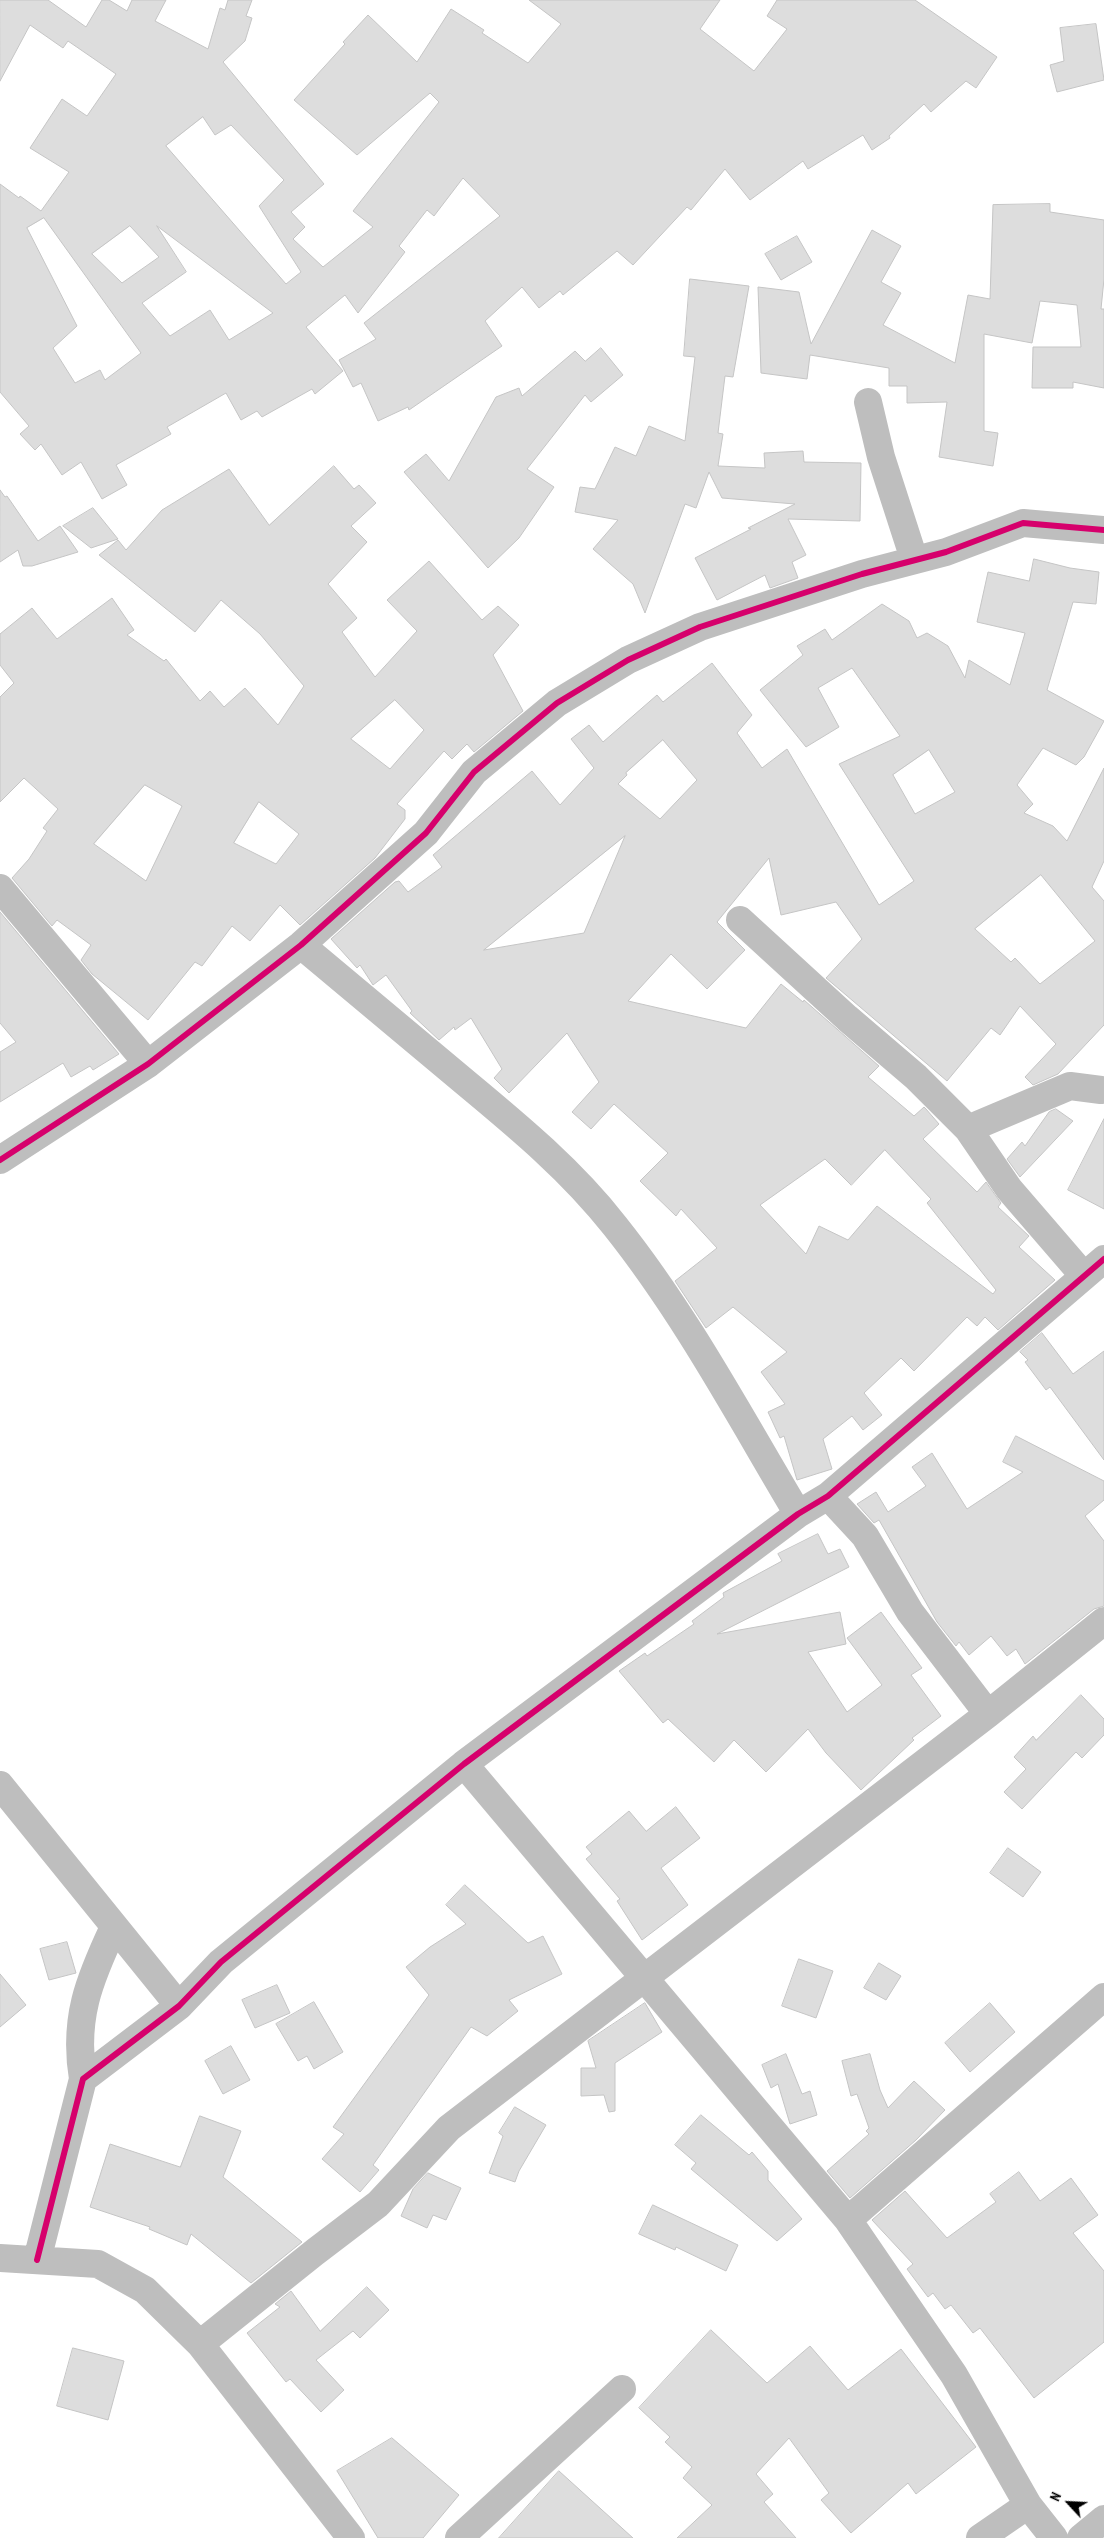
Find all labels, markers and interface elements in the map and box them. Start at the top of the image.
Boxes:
north arrow [1044,2478,1094,2528]
text: N [1046,2489,1065,2504]

